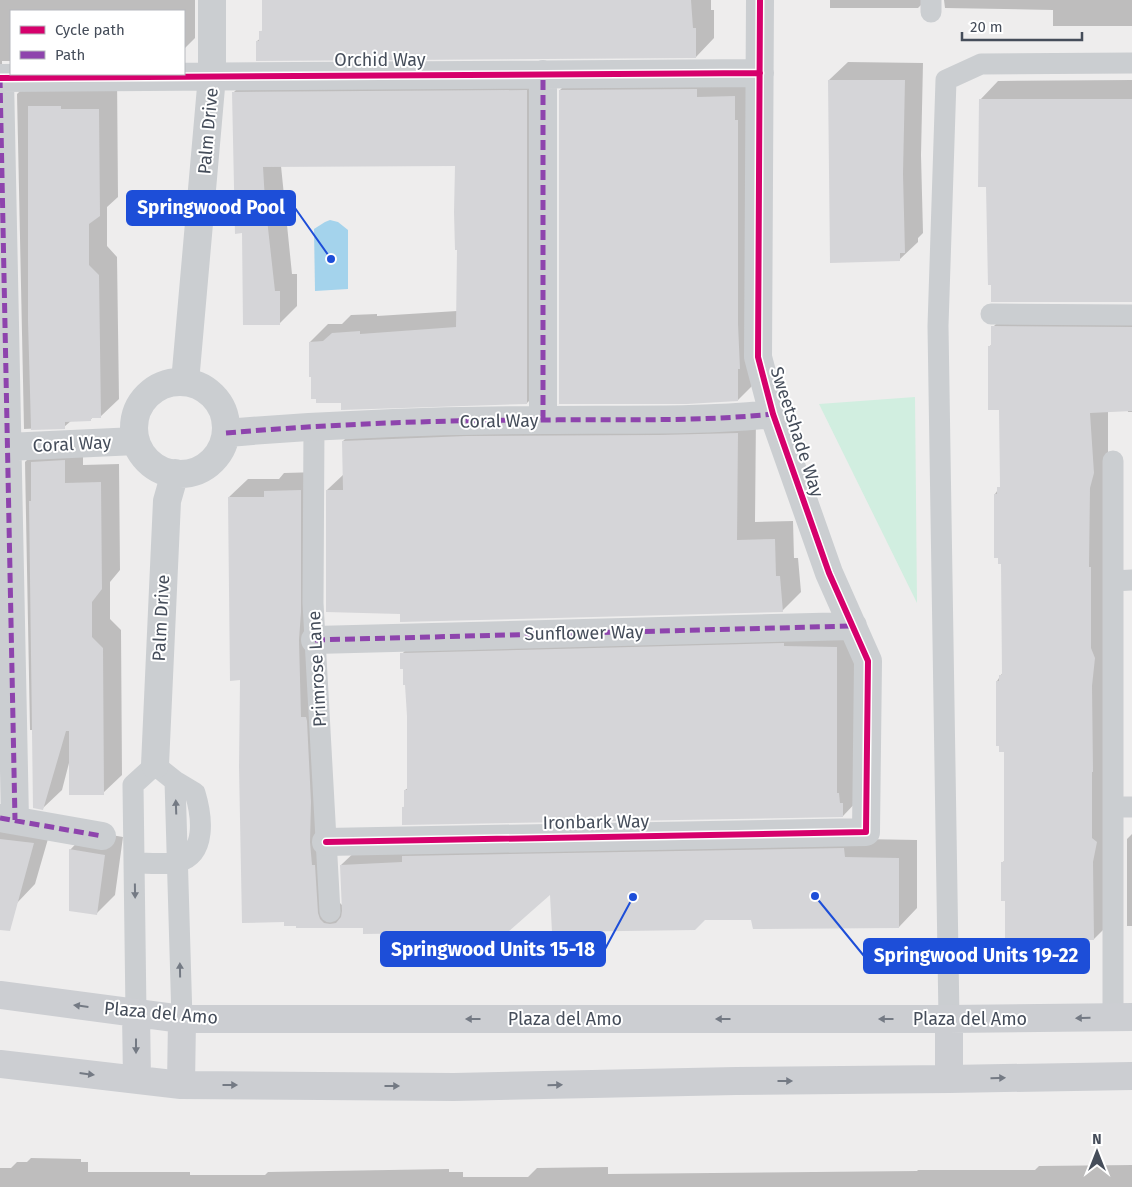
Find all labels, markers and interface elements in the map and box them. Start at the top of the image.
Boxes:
legend [10,10,185,75]
scale bar [962,10,1082,42]
text: 20 m [970,18,1003,36]
text: Cycle path [55,21,125,39]
text: Path [55,46,85,64]
street label: Orchid Way [334,49,426,71]
street label: Palm Drive [193,87,223,175]
callout: Springwood Pool [127,191,295,225]
text: Springwood Pool [137,196,285,219]
street label: Sweetshade Way [766,364,828,500]
street label: Coral Way [459,409,539,433]
street label: Coral Way [32,431,112,457]
street label: Palm Drive [148,574,174,662]
street label: Primrose Lane [303,610,331,728]
street label: Sunflower Way [524,621,644,645]
one-way arrow [171,799,179,815]
street label: Ironbark Way [542,810,650,834]
one-way arrow [131,883,139,899]
callout: Springwood Units 15-18 [381,932,605,966]
text: Springwood Units 15-18 [391,938,595,961]
callout: Springwood Units 19-22 [864,939,1089,973]
text: Springwood Units 19-22 [874,944,1078,967]
one-way arrow [176,962,184,978]
street label: Plaza del Amo [103,997,219,1029]
one-way arrow [73,1001,89,1009]
street label: Plaza del Amo [508,1008,622,1030]
street label: Plaza del Amo [913,1008,1027,1030]
one-way arrow [1075,1014,1091,1022]
one-way arrow [465,1015,481,1023]
one-way arrow [715,1015,731,1023]
one-way arrow [878,1015,894,1023]
one-way arrow [133,1039,141,1055]
one-way arrow [79,1070,95,1078]
one-way arrow [990,1074,1006,1082]
one-way arrow [777,1076,793,1084]
one-way arrow [547,1080,563,1088]
one-way arrow [222,1081,238,1089]
one-way arrow [384,1082,400,1090]
north arrow [1072,1127,1122,1177]
text: N [1092,1131,1102,1148]

